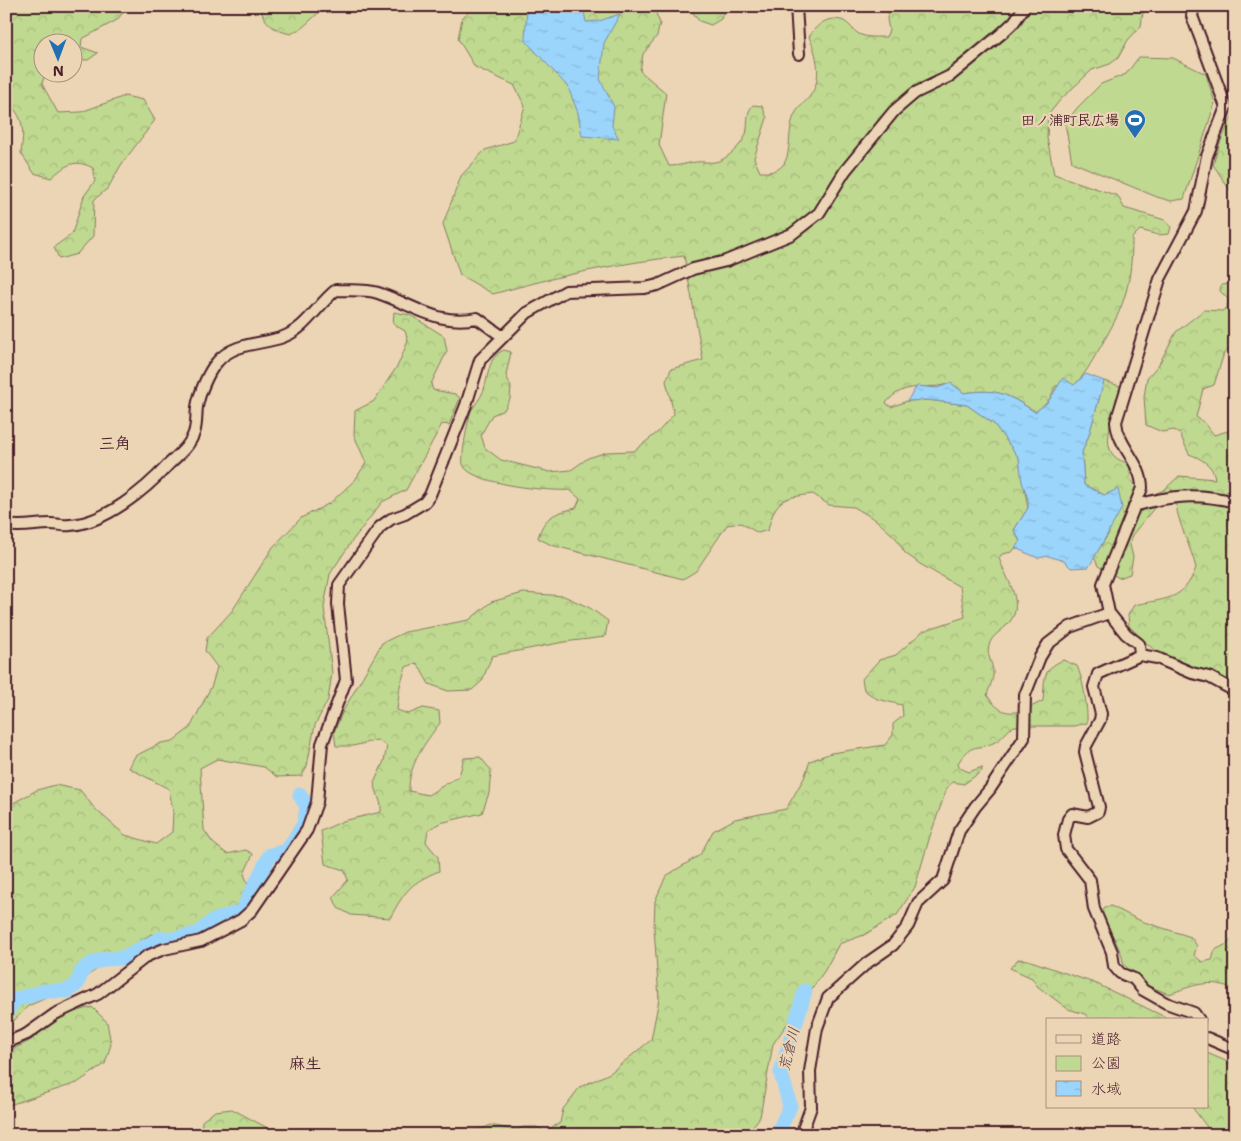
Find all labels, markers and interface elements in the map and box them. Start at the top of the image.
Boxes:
north arrow [32,32,82,82]
text: N [53,62,64,80]
sports icon: 田ノ浦町民広場 [1123,108,1147,139]
place label: 田ノ浦町民広場 [1021,111,1119,129]
district label: 三角 [99,433,131,454]
legend [1046,1018,1208,1108]
water label: 荒倉川 [774,1025,804,1073]
text: 道路 [1091,1029,1121,1049]
district label: 麻生 [289,1053,321,1074]
text: 公園 [1091,1053,1121,1073]
text: 水域 [1091,1079,1121,1099]

